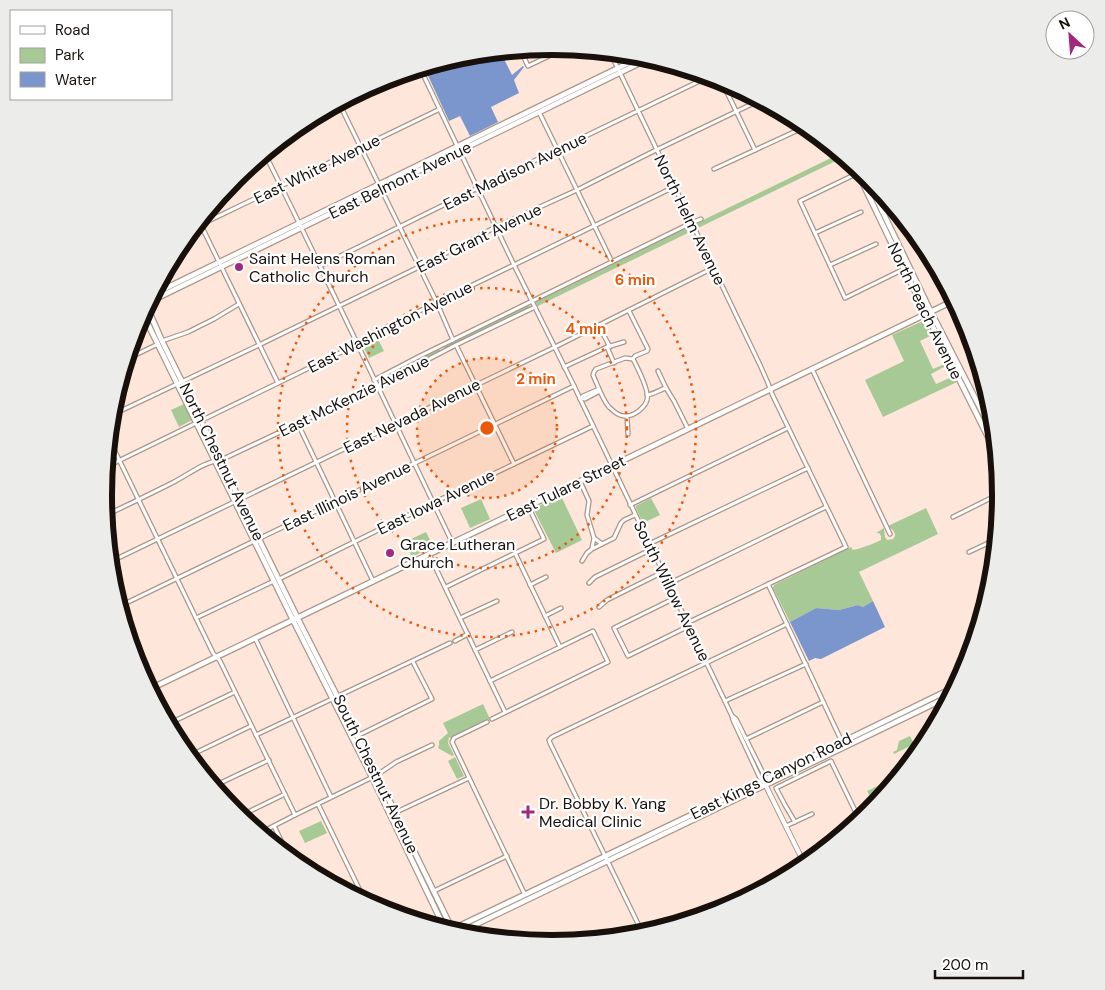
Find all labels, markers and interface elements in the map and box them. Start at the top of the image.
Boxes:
legend [10,10,172,100]
north arrow [1045,10,1095,60]
text: N [1056,13,1073,34]
text: Road [55,20,90,40]
text: Park [55,45,85,65]
text: Water [55,70,97,90]
street label: East Madison Avenue [440,127,590,215]
street label: East White Avenue [250,129,384,209]
street label: East Belmont Avenue [325,136,475,224]
street label: North Helm Avenue [649,151,731,289]
street label: East Grant Avenue [413,199,545,277]
street label: North Peach Avenue [883,239,967,383]
place label: Saint Helens Roman Catholic Church [249,248,395,287]
marker: Saint Helens Roman Catholic Church [233,261,245,273]
text: 6 min [615,270,655,290]
street label: East Washington Avenue [304,276,476,378]
text: 4 min [566,319,606,339]
street label: East McKenzie Avenue [275,350,433,442]
text: 2 min [516,369,556,389]
street label: East Nevada Avenue [340,374,484,458]
street label: North Chestnut Avenue [175,380,269,544]
centre of rings [478,419,496,437]
street label: East Tulare Street [503,450,629,526]
street label: East Illinois Avenue [280,456,414,536]
street label: East Iowa Avenue [374,464,498,540]
street label: South Willow Avenue [629,517,715,665]
place label: Grace Lutheran Church [400,534,515,573]
marker: Grace Lutheran Church [384,547,396,559]
street label: South Chestnut Avenue [328,691,424,857]
street label: East Kings Canyon Road [687,728,855,824]
place label: Dr. Bobby K. Yang Medical Clinic [539,793,666,832]
marker: Dr. Bobby K. Yang Medical Clinic [521,805,535,819]
scale bar [935,948,1022,980]
text: 200 m [942,955,988,975]

